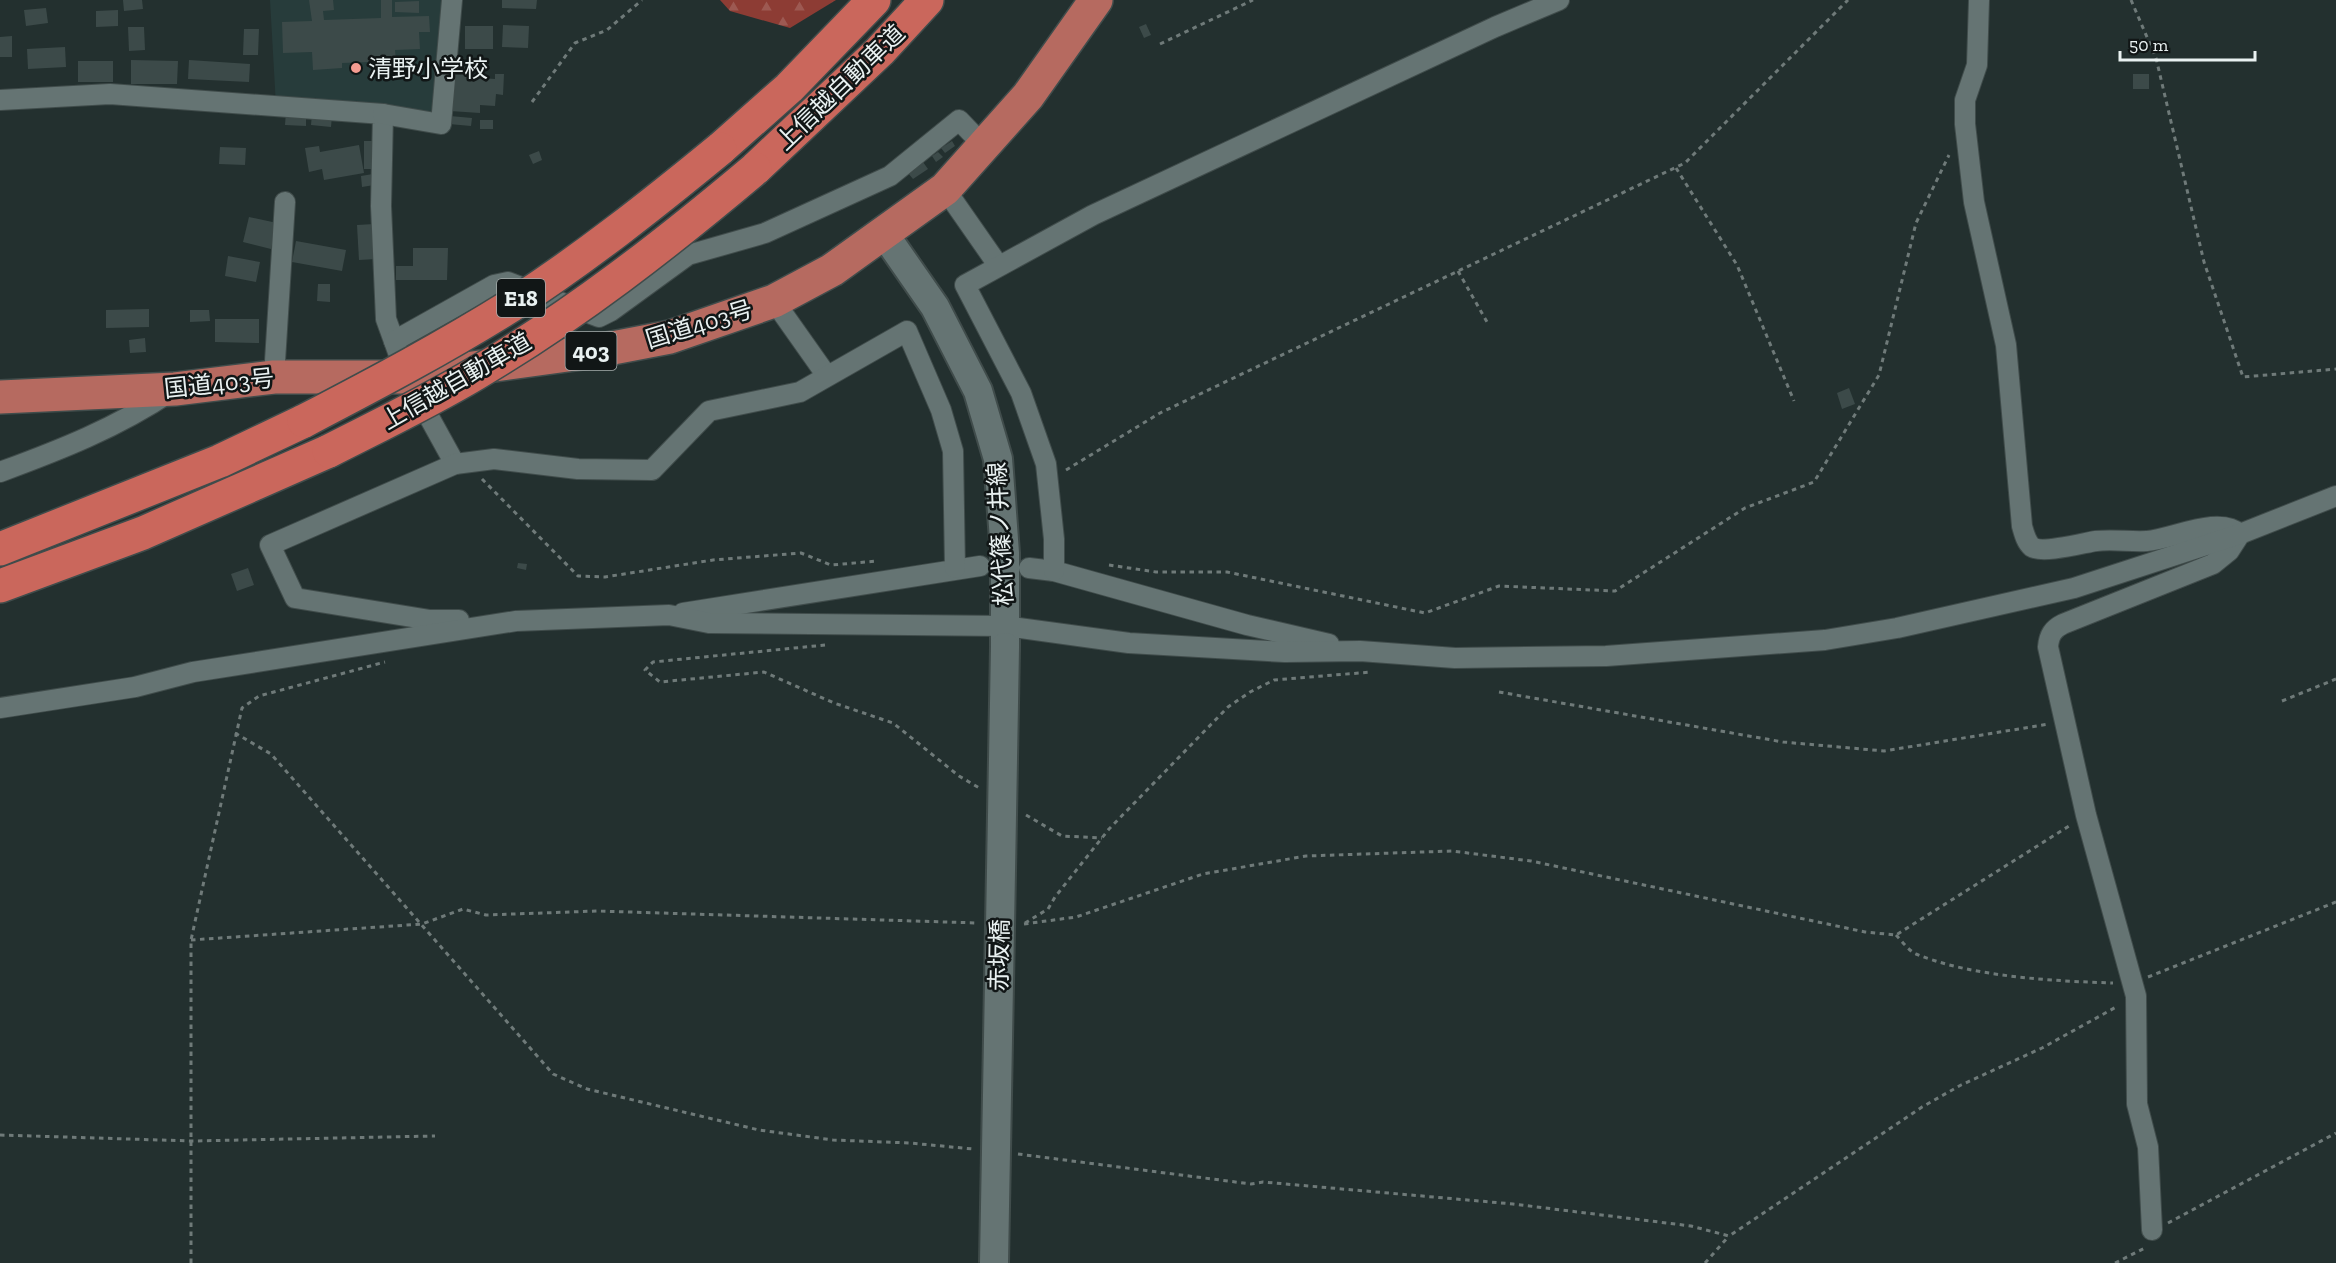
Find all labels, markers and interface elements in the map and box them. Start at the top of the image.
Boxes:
street label: 上信越自動車道 [770,18,910,156]
scale bar [2120,24,2255,62]
text: 50 m [2129,34,2169,56]
place label: 清野小学校 [368,54,488,83]
marker: 清野小学校 [349,61,363,75]
road number: E18 [497,279,545,317]
street label: 国道403号 [642,294,756,354]
street label: 上信越自動車道 [376,326,536,436]
road number: 403 [566,332,616,370]
street label: 国道403号 [163,363,275,403]
street label: 松代篠ノ井線 [982,461,1018,607]
street label: 赤坂橋 [984,919,1014,991]

